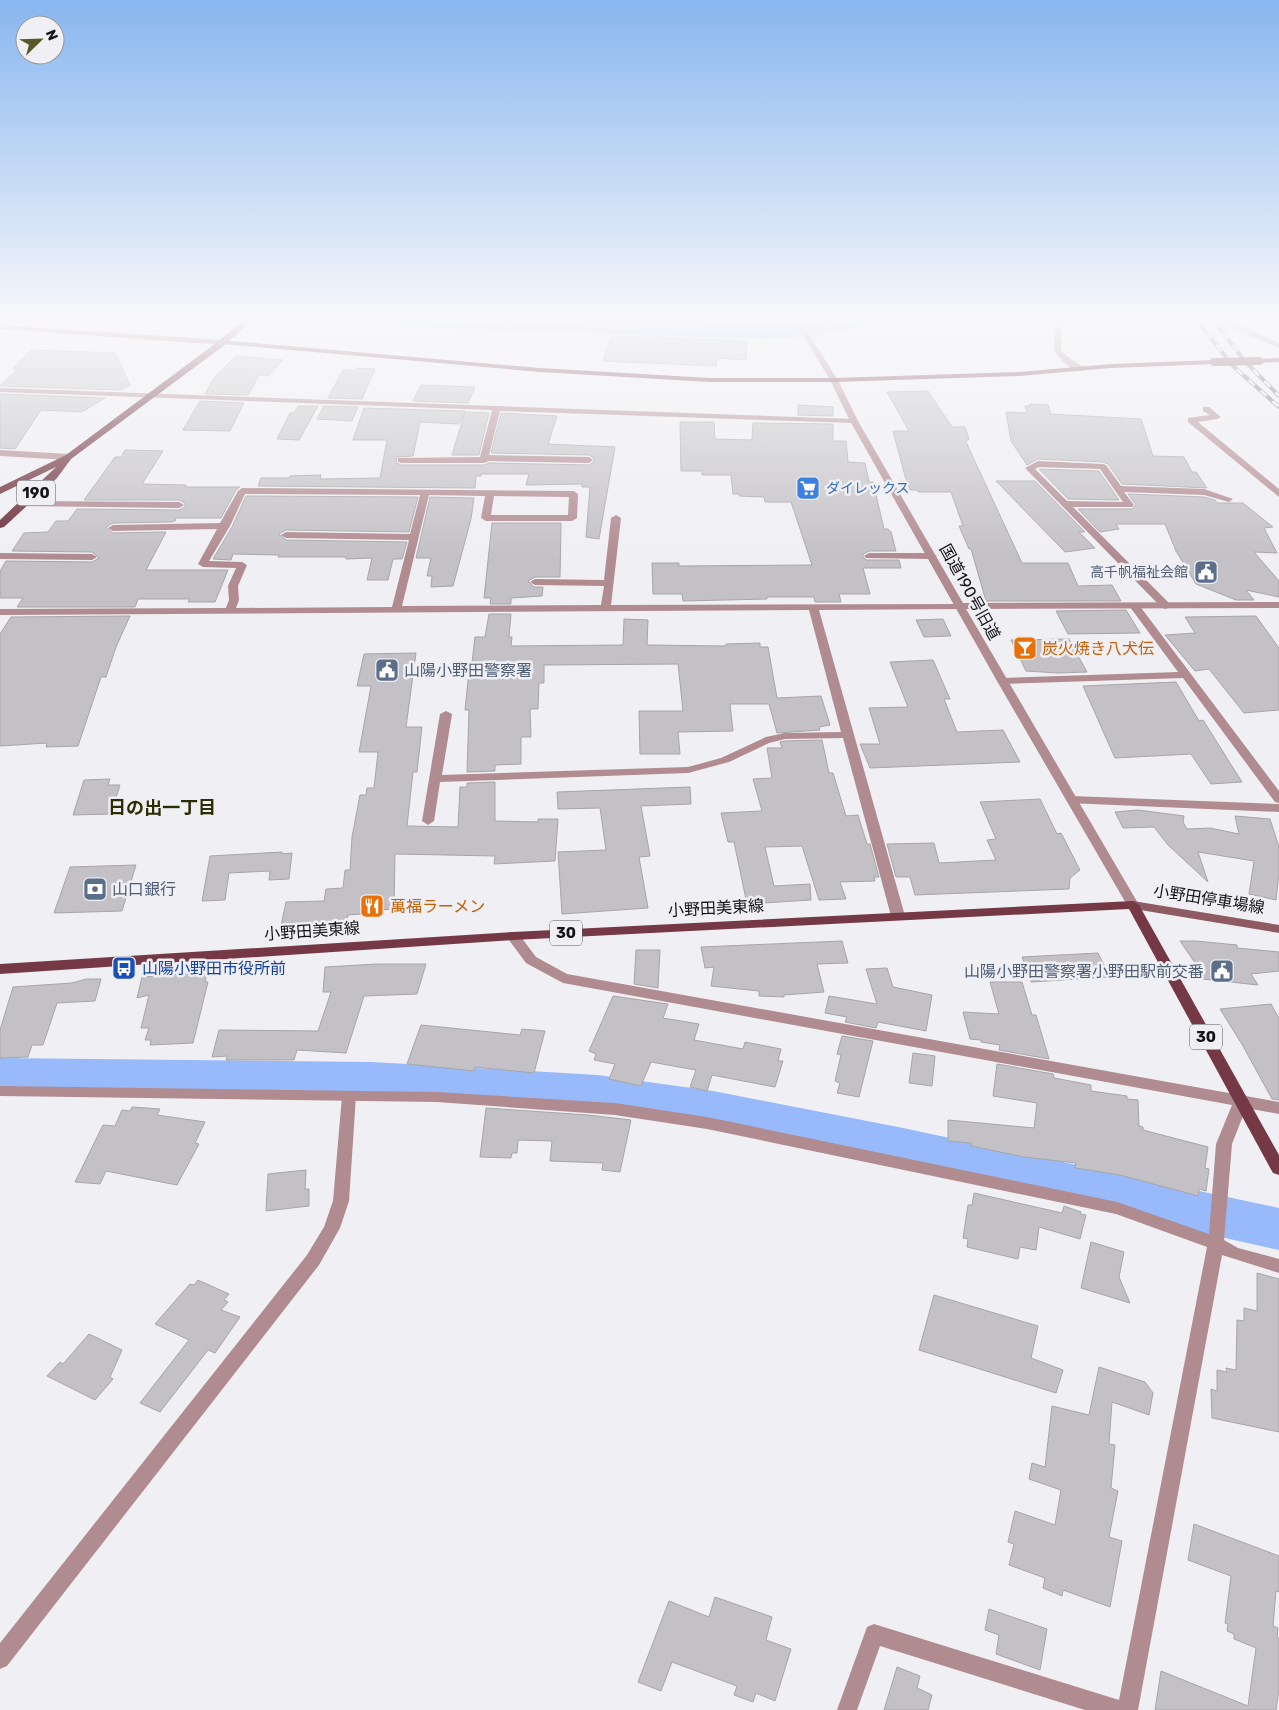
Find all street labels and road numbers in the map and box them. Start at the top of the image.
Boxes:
road number: 190 [17,480,55,506]
street label: 国道190号旧道 [936,541,1004,643]
street label: 小野田停車場線 [1152,881,1266,917]
street label: 小野田美東線 [668,896,764,920]
street label: 小野田美東線 [263,918,361,944]
road number: 30 [550,920,582,946]
road number: 30 [1190,1024,1222,1050]

